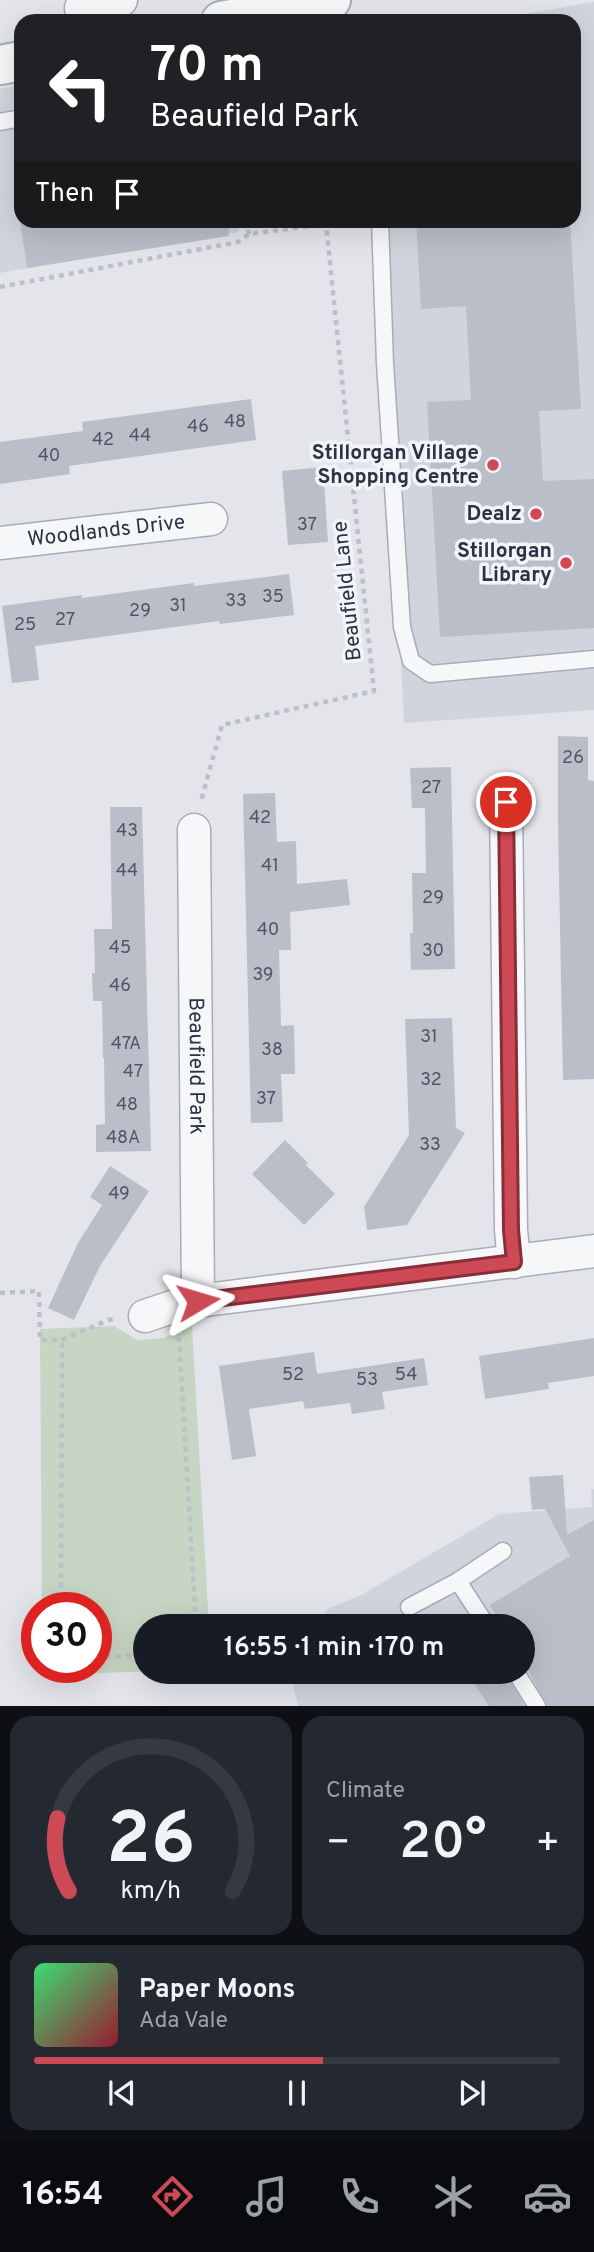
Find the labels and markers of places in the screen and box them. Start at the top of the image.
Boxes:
place label: Stillorgan Village Shopping Centre [312,440,479,491]
marker: Stillorgan Village Shopping Centre [485,457,501,473]
place label: Dealz [467,501,522,528]
marker: Dealz [528,506,544,522]
place label: Stillorgan Library [457,538,552,589]
marker: Stillorgan Library [558,555,574,571]
pin [476,772,536,832]

